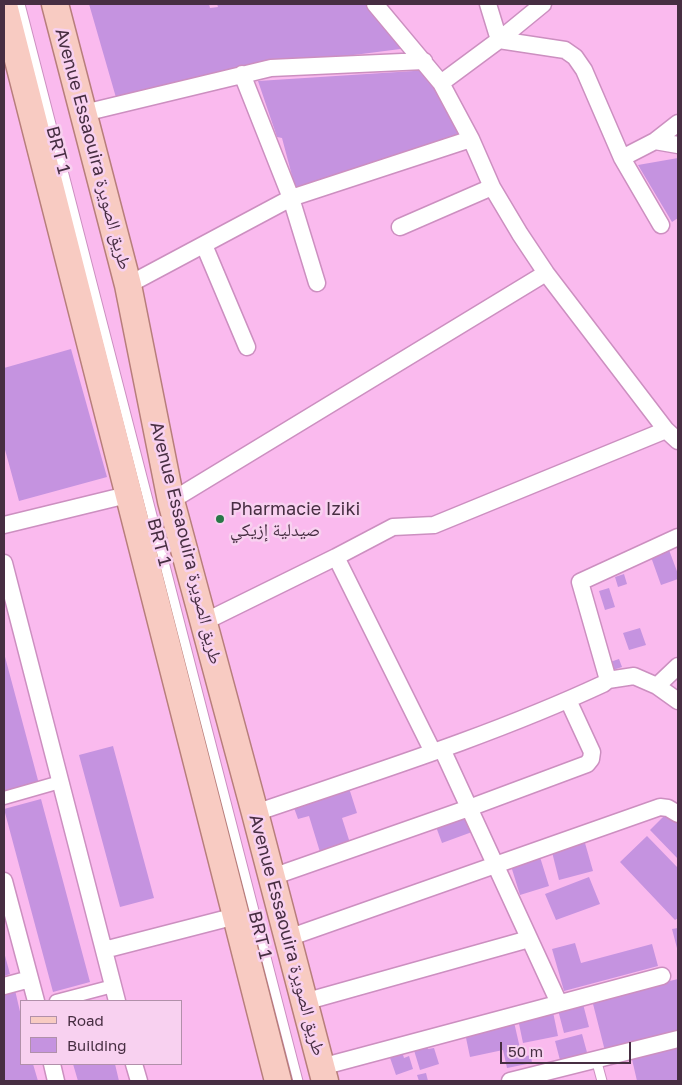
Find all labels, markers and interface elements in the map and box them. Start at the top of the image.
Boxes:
street label: Avenue Essaouira طريق الصويرة [50,26,136,272]
street label: BRT 1 [41,124,75,176]
street label: Avenue Essaouira طريق الصويرة [145,420,227,666]
place label: Pharmacie Iziki صيدلية إزيكي [230,498,360,540]
marker: Pharmacie Iziki صيدلية إزيكي [214,513,226,525]
street label: BRT 1 [142,516,176,568]
street label: Avenue Essaouira طريق الصويرة [244,812,330,1058]
street label: BRT 1 [244,909,276,961]
legend [20,1000,182,1065]
text: Road [67,1011,104,1029]
scale bar [502,1032,633,1064]
text: Building [67,1036,127,1054]
text: 50 m [508,1042,543,1060]

